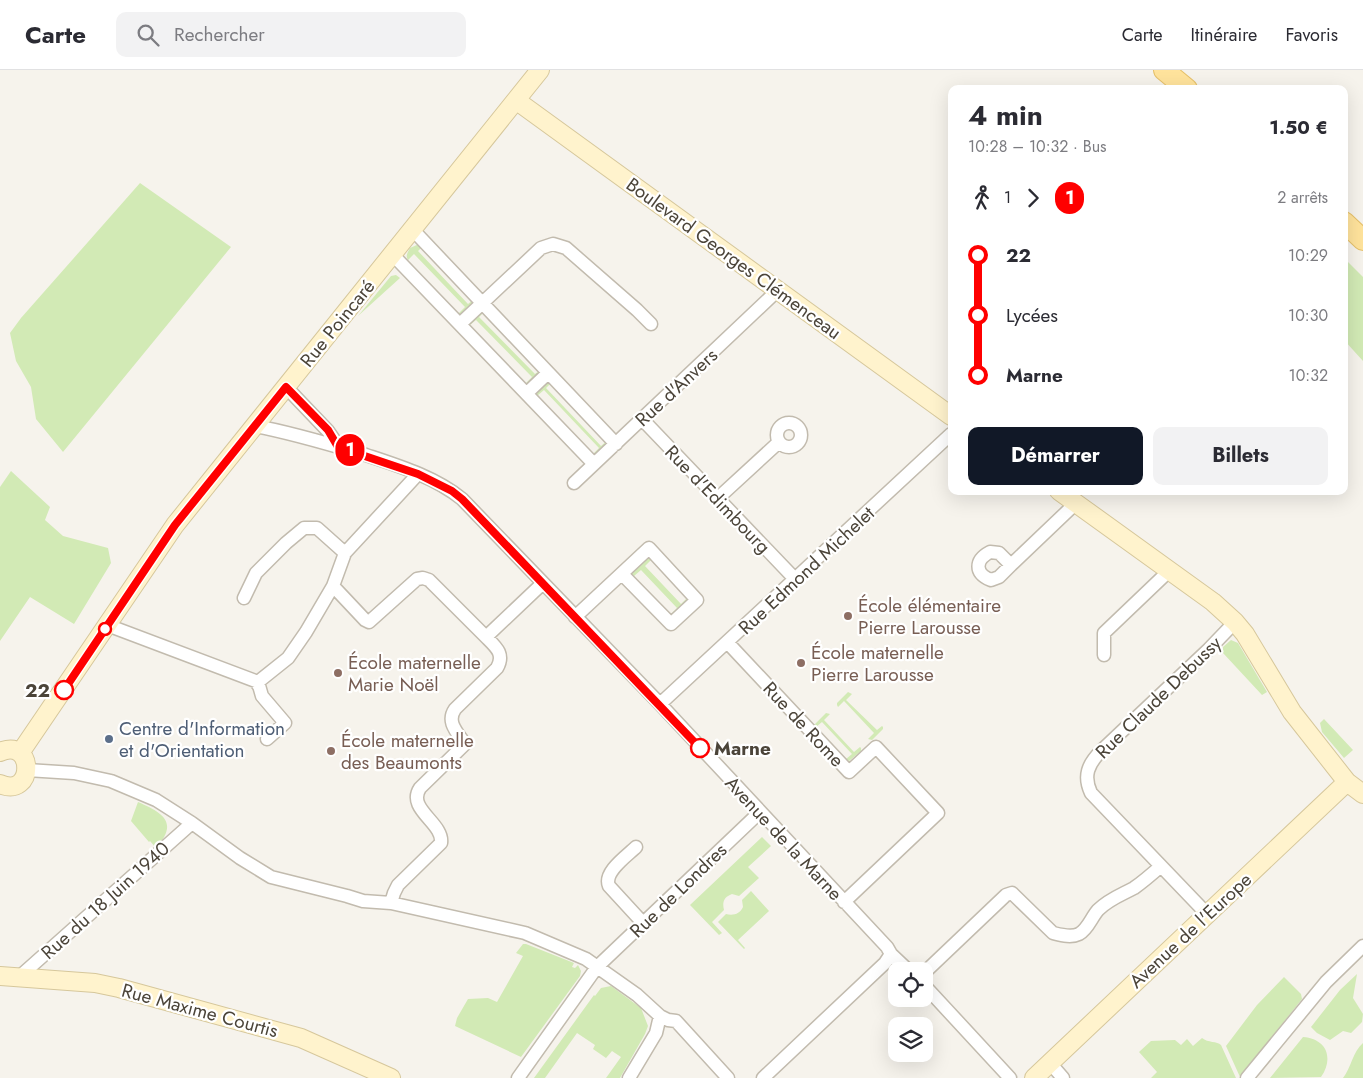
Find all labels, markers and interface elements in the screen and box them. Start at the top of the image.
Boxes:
search box [116,12,466,57]
text: Carte [25,17,86,52]
icon: search [134,21,162,49]
text: Rechercher [174,21,265,48]
text: Carte [1122,22,1163,48]
text: Itinéraire [1191,22,1257,48]
text: Favoris [1285,22,1338,48]
text: 4 min [968,95,1043,136]
text: 1.50 € [1269,114,1328,141]
text: 10:28 – 10:32 · Bus [968,135,1107,158]
street label: Boulevard Georges Clémenceau [621,171,847,346]
icon: walk [968,184,996,212]
icon: forward [1019,184,1047,212]
text: 1 [1065,185,1074,211]
text: 1 [1004,186,1011,209]
text: 2 arrêts [1277,186,1328,209]
text: 22 [1006,242,1031,269]
text: 10:29 [1288,244,1328,267]
street label: Rue Poincaré [294,274,381,373]
text: Lycées [1006,302,1058,329]
text: 10:30 [1288,304,1328,327]
street label: Rue d'Anvers [629,342,724,433]
text: Marne [1006,362,1063,389]
text: 10:32 [1289,364,1328,387]
button: Démarrer [968,427,1143,485]
button: Billets [1153,427,1328,485]
line badge: 1 [334,434,366,466]
text: 1 [345,437,355,463]
street label: Rue d'Edimbourg [659,439,777,560]
street label: Rue Edmond Michelet [732,500,881,641]
place label: École élémentaire Pierre Larousse [858,592,1001,641]
marker: École élémentaire Pierre Larousse [842,610,854,622]
unlabelled marker [98,622,112,636]
street label: Rue Claude Debussy [1089,630,1228,765]
place label: École maternelle Pierre Larousse [811,639,944,688]
place label: École maternelle Marie Noël [348,649,481,698]
marker: École maternelle Pierre Larousse [795,657,807,669]
marker: École maternelle Marie Noël [332,667,344,679]
street label: Rue de Rome [757,676,850,773]
place label: 22 [25,677,50,704]
marker: 22 [54,680,74,700]
place label: Centre d'Information et d'Orientation [119,715,285,764]
place label: École maternelle des Beaumonts [341,727,474,776]
marker: Centre d'Information et d'Orientation [103,733,115,745]
place label: Marne [714,735,771,762]
marker: Marne [690,738,710,758]
marker: École maternelle des Beaumonts [325,745,337,757]
street label: Avenue de la Marne [719,770,849,907]
street label: Rue du 18 Juin 1940 [35,835,175,965]
street label: Rue de Londres [624,837,733,944]
street label: Avenue de l'Europe [1123,866,1258,994]
map controls [888,962,933,1062]
button: locate [888,962,933,1007]
street label: Rue Maxime Courtis [119,977,281,1044]
button: layers [888,1017,933,1062]

